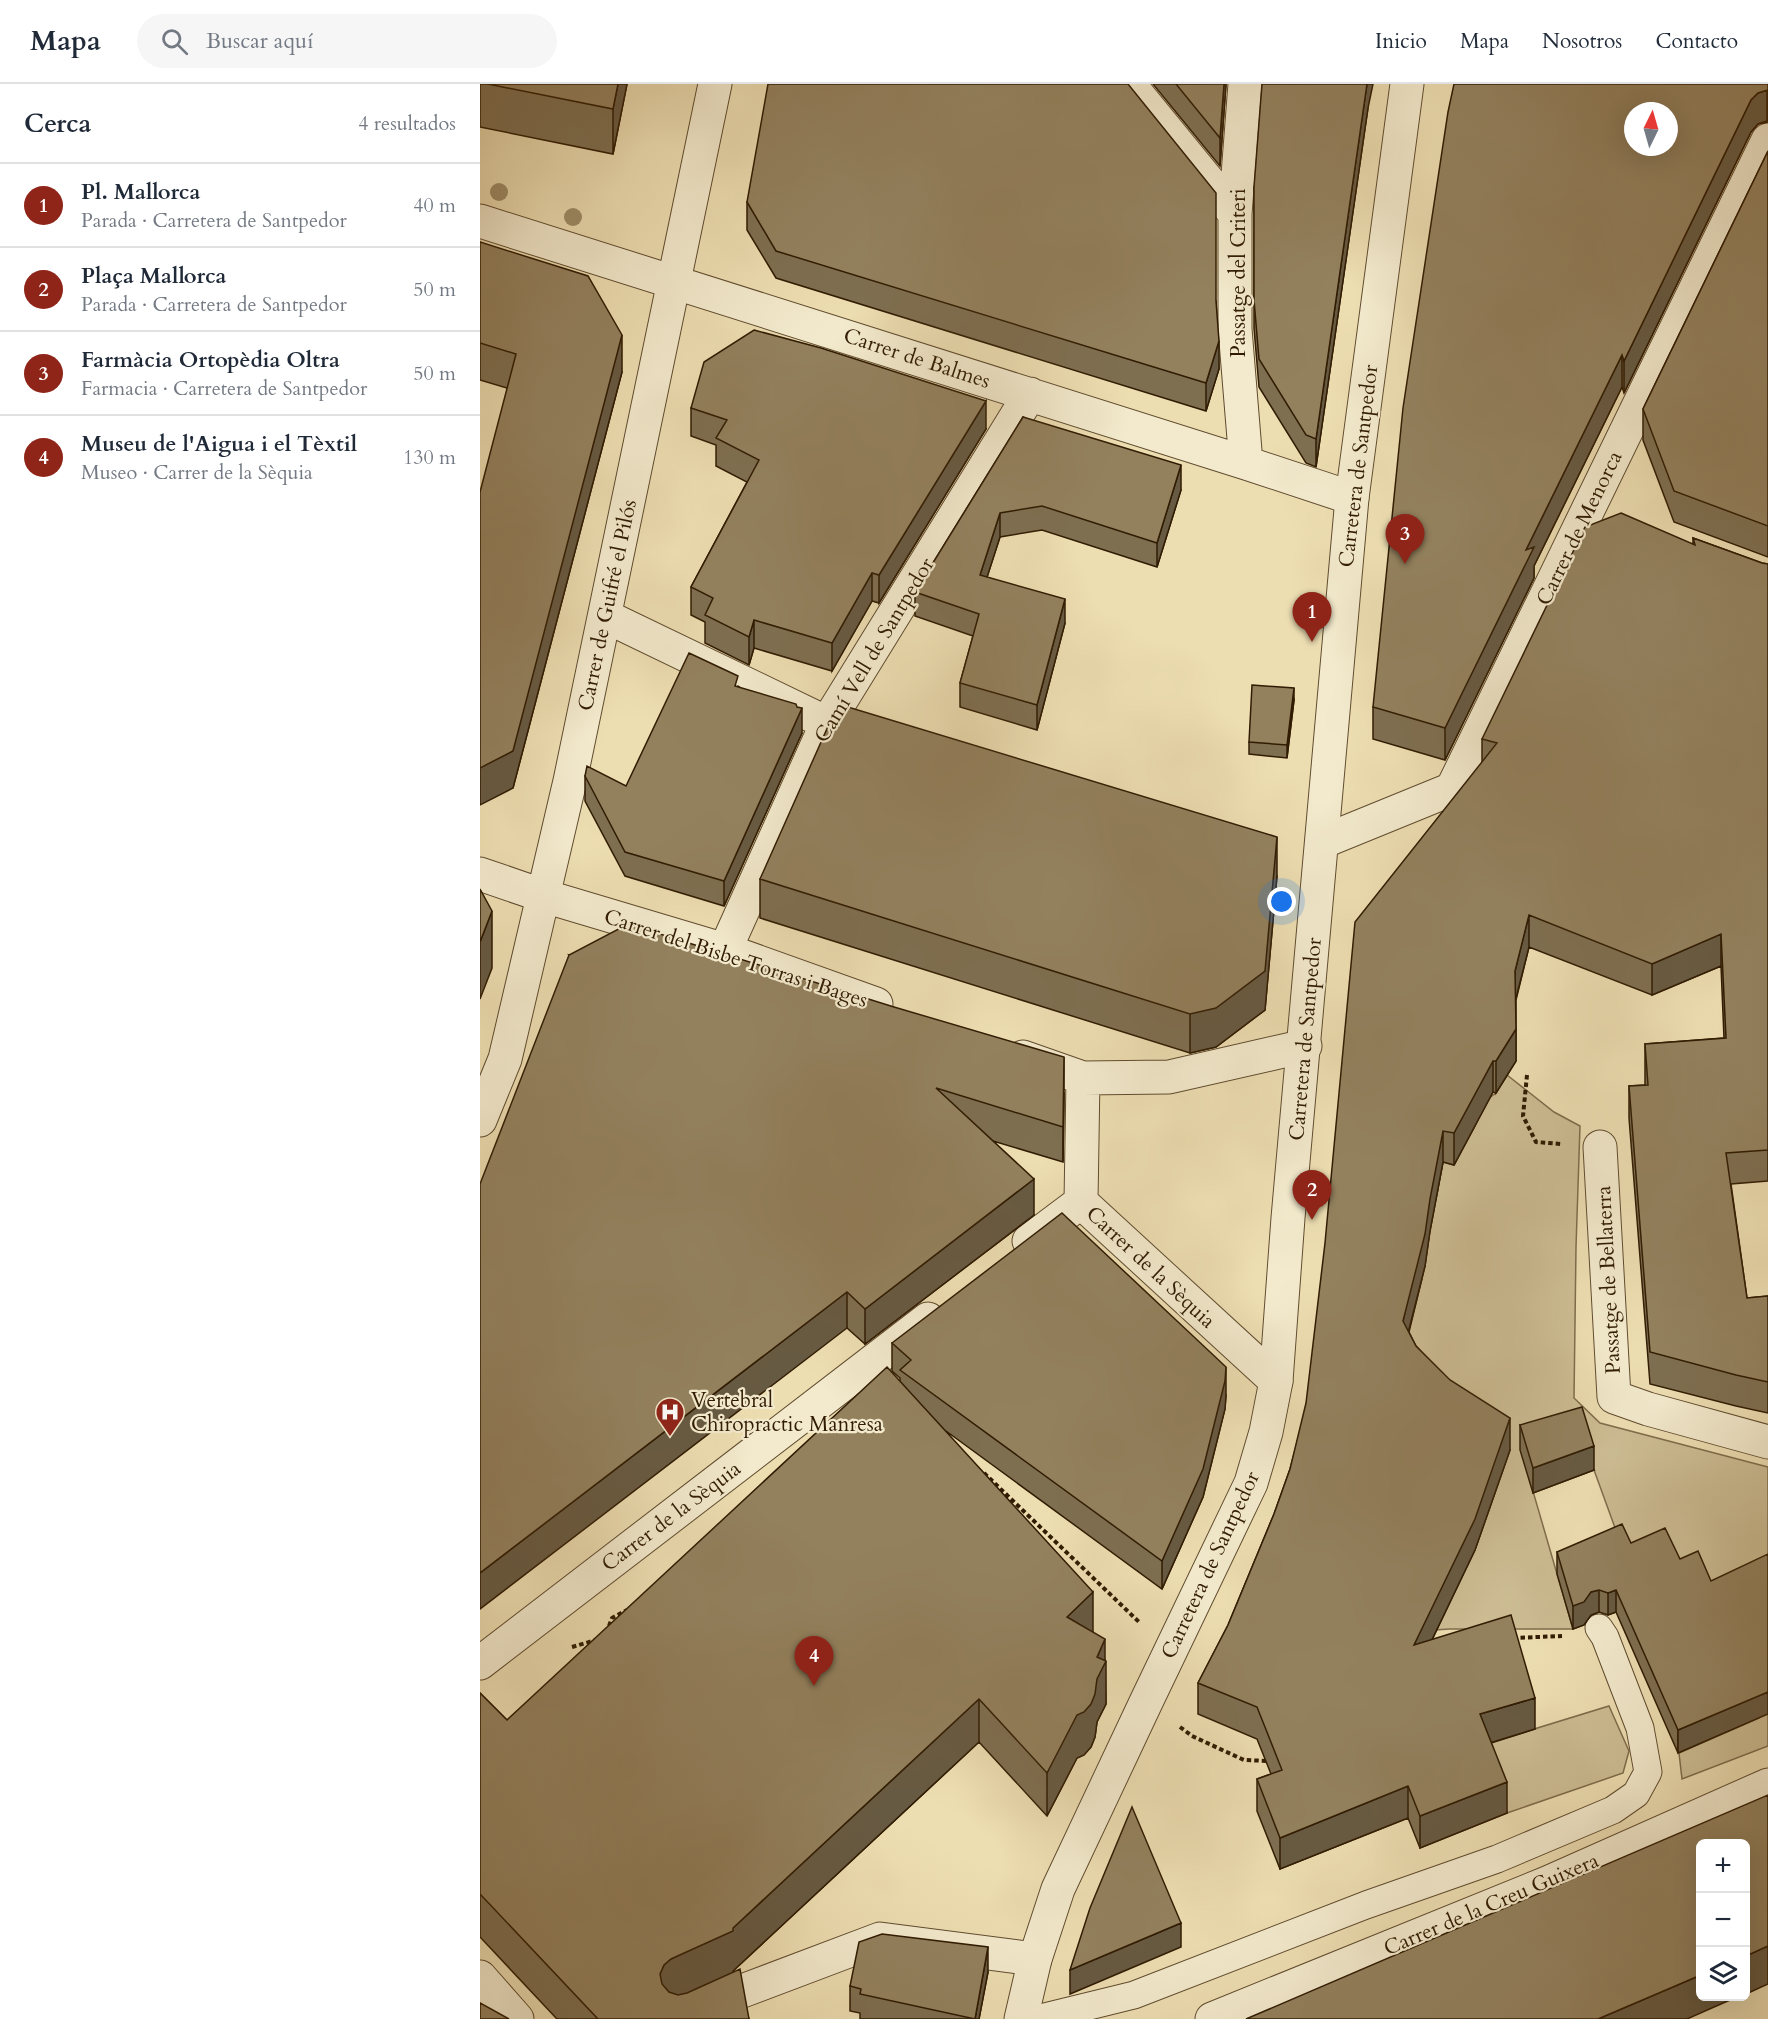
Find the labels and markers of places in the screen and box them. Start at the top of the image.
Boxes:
pin: 3 [1386,514,1424,564]
pin: 1 [1292,592,1332,642]
pin: 2 [1292,1170,1332,1220]
place label: Vertebral Chiropractic Manresa [691,1386,883,1439]
hospital icon: Vertebral Chiropractic Manresa [654,1396,686,1438]
pin: 4 [794,1636,834,1686]

